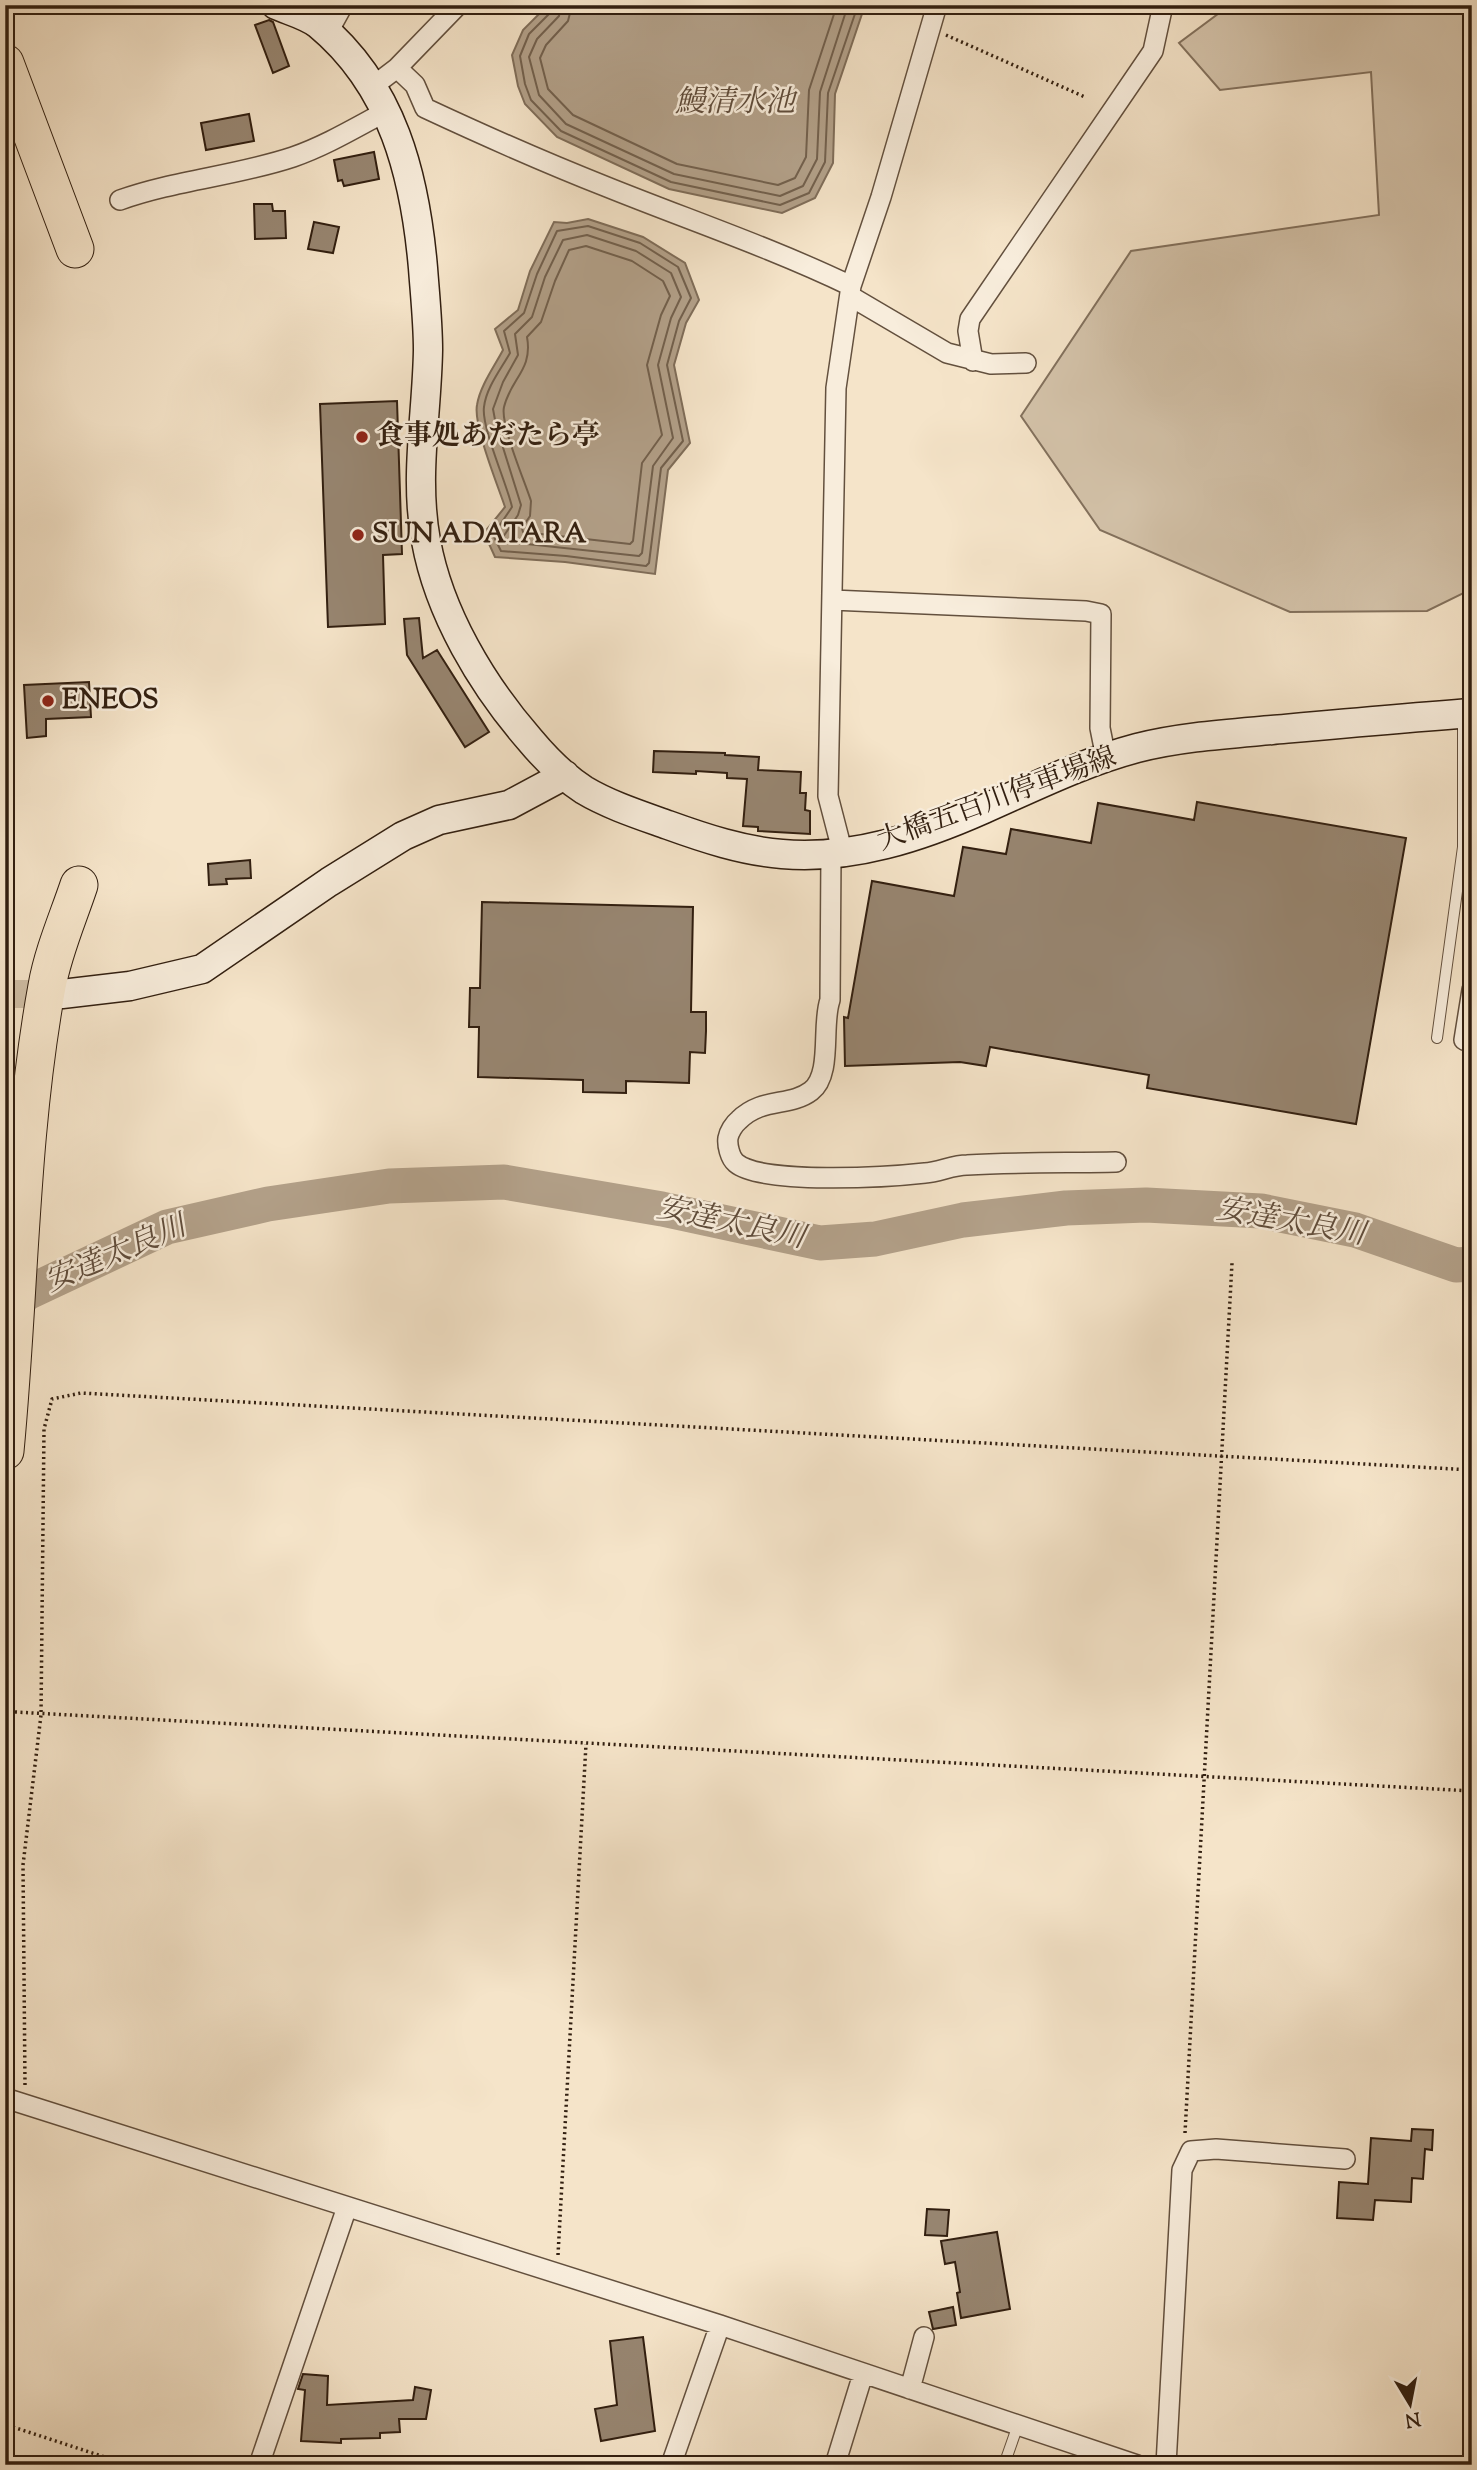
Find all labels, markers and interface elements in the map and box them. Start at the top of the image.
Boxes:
water label: 鰻清水池 [675,82,798,125]
place label: 食事処あだたら亭 [376,417,600,457]
marker: 食事処あだたら亭 [354,429,370,445]
place label: SUN ADATARA [372,515,587,555]
marker: SUN ADATARA [350,527,366,543]
place label: ENEOS [62,681,159,721]
marker: ENEOS [40,693,56,709]
street label: 大橋五百川停車場線 [872,738,1122,862]
water label: 安達太良川 [653,1187,812,1261]
water label: 安達太良川 [1213,1189,1372,1258]
water label: 安達太良川 [39,1205,196,1304]
north arrow [1376,2368,1446,2438]
text: N [1403,2404,1422,2433]

